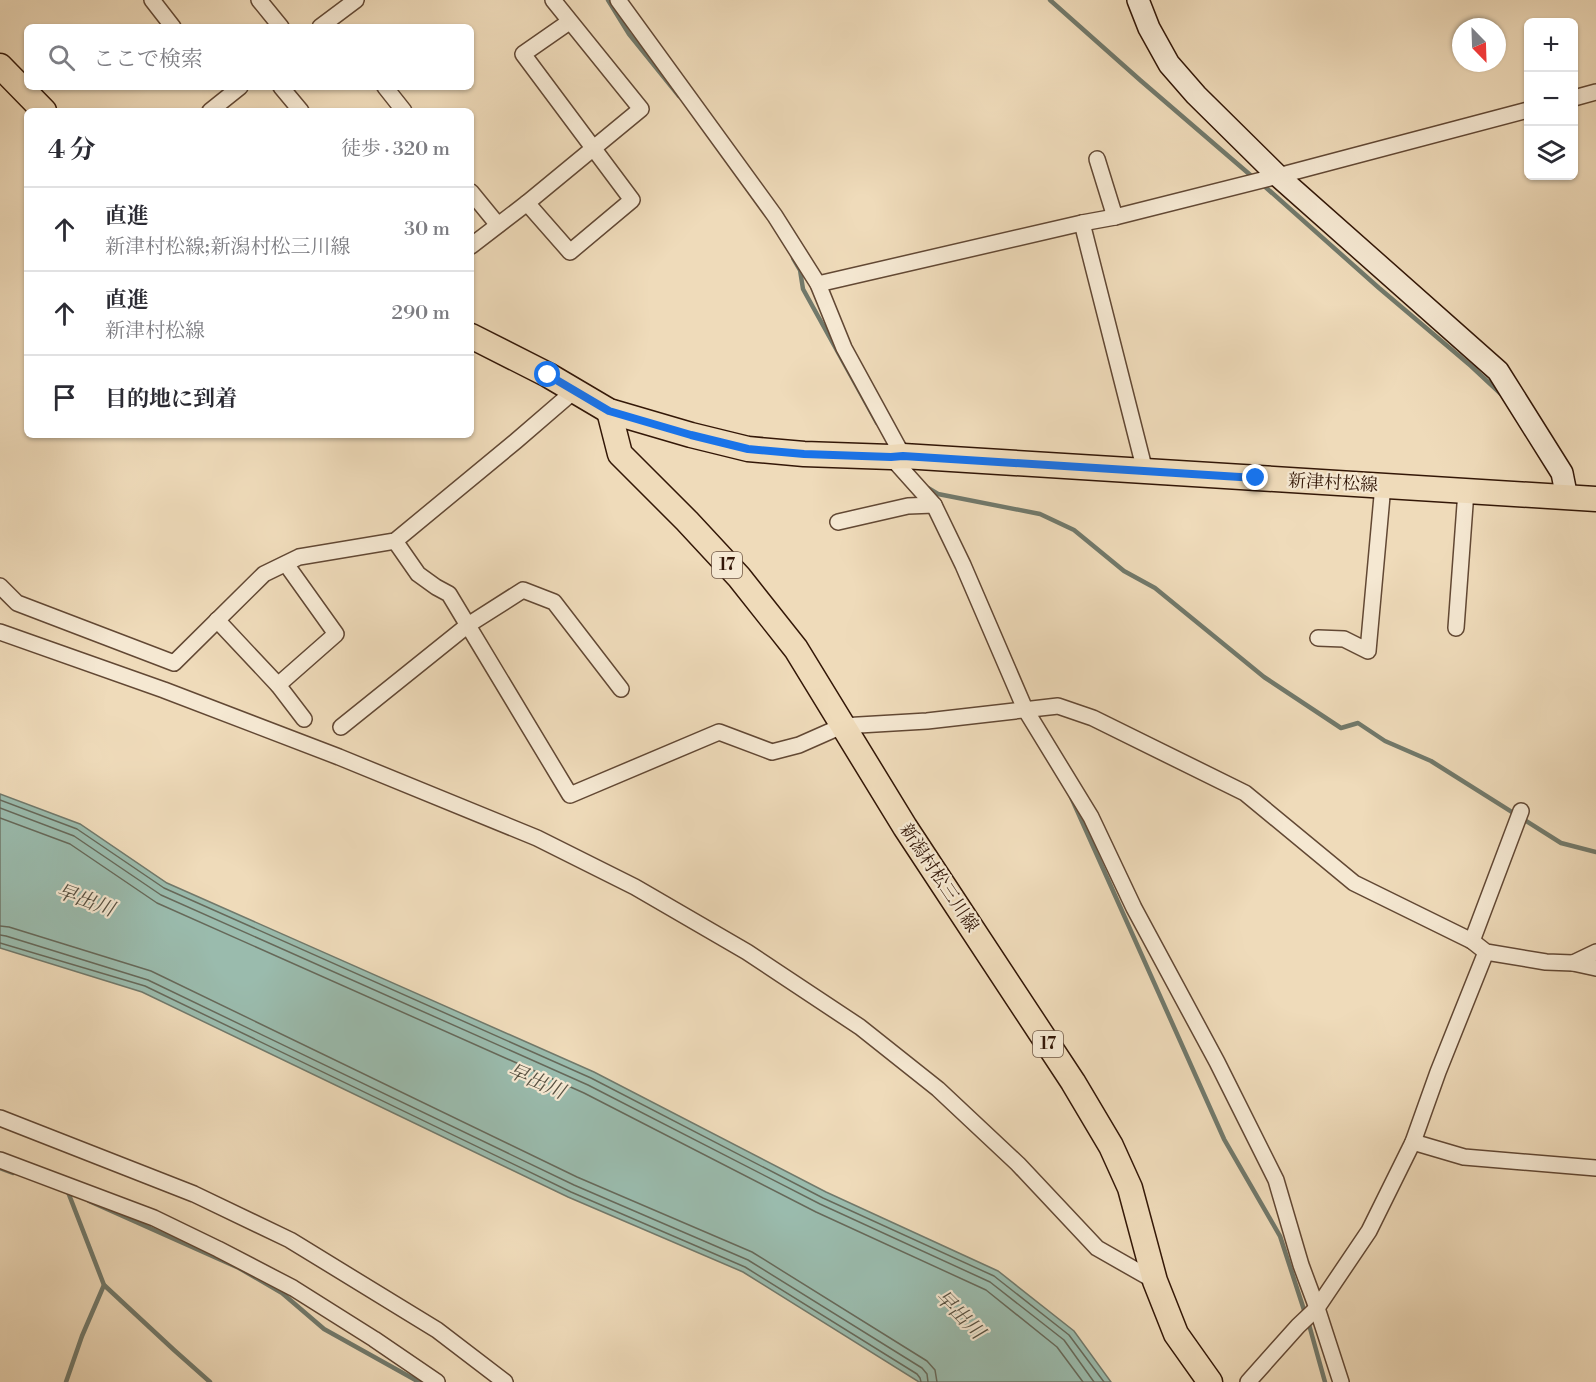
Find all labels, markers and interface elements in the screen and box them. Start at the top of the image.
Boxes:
north arrow [1452,18,1506,72]
map controls [1524,18,1578,180]
button: + [1524,18,1578,72]
search box [24,24,474,90]
icon: search [45,41,78,74]
text: ここで検索 [93,46,203,73]
button: − [1524,72,1578,126]
button: layers [1524,126,1578,180]
text: 4 分 [48,134,96,166]
text: 徒歩 · 320 m [341,137,450,162]
text: 直進 [105,203,149,230]
icon: ahead [48,213,81,246]
text: 30 m [404,217,450,242]
text: 新津村松線;新潟村松三川線 [105,235,351,260]
text: 直進 [105,287,149,314]
icon: ahead [48,297,81,330]
text: 290 m [392,301,450,326]
text: 新津村松線 [105,319,205,344]
route start [534,361,560,387]
icon: arrive [48,381,81,414]
text: 目的地に到着 [105,386,237,413]
route end [1242,464,1268,490]
street label: 新津村松線 [1287,469,1379,497]
road number: 17 [712,552,742,578]
street label: 新潟村松三川線 [894,819,984,937]
water label: 早出川 [53,879,119,924]
road number: 17 [1033,1031,1063,1057]
water label: 早出川 [504,1059,570,1106]
water label: 早出川 [929,1285,990,1346]

